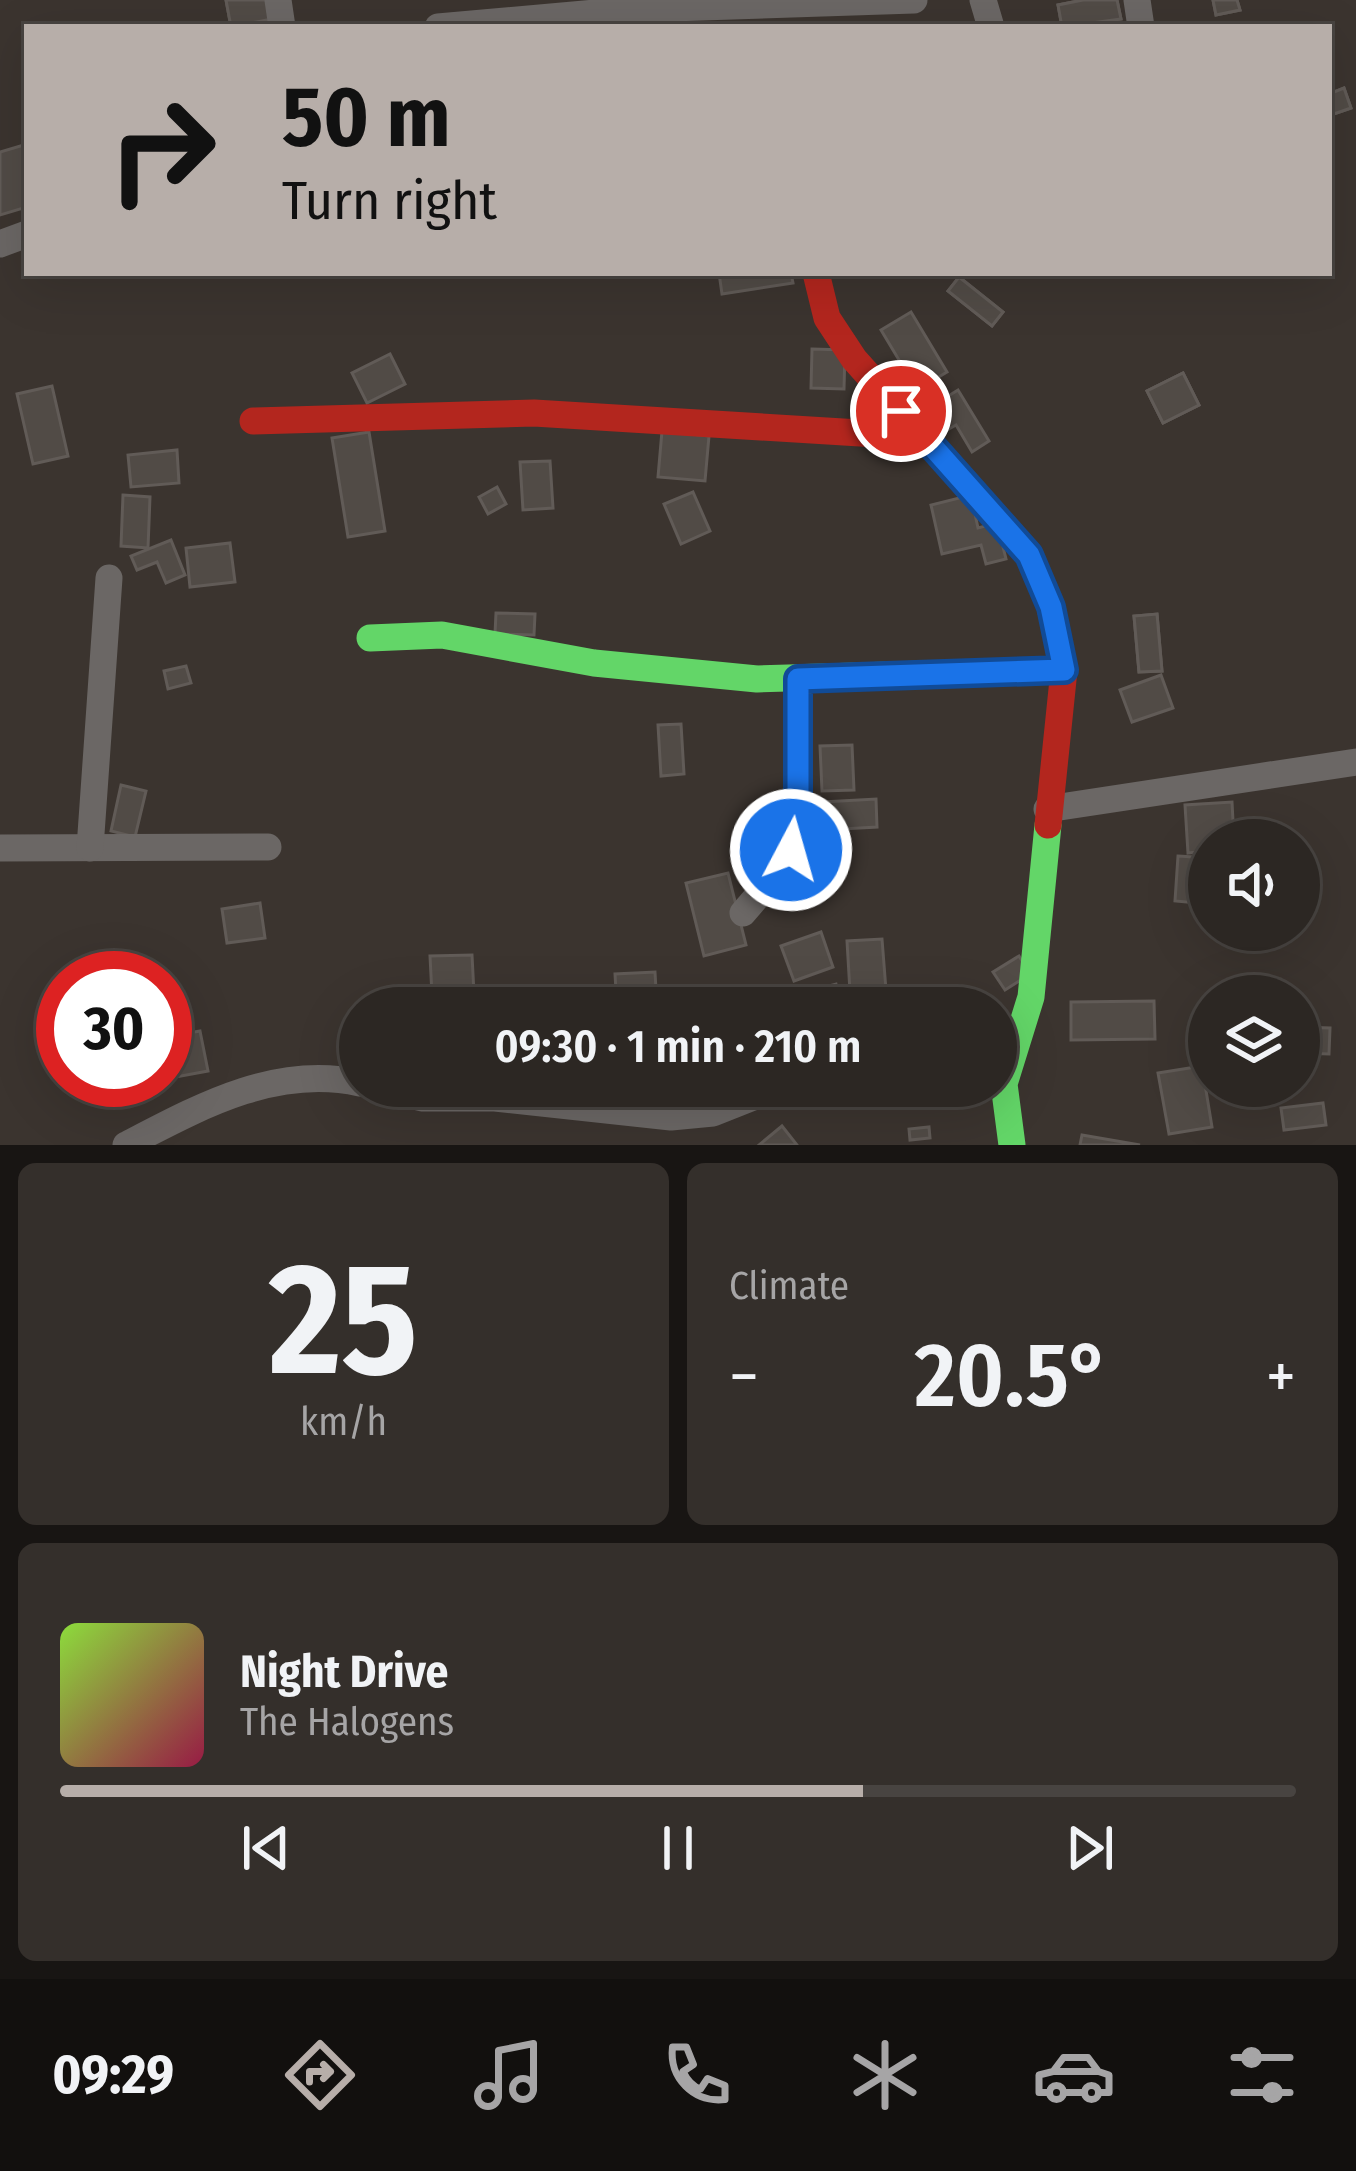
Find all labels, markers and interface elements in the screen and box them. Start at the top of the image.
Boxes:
text: 50 m [282,67,451,168]
icon: right [84,72,240,228]
text: Turn right [282,169,497,233]
pin [850,360,952,462]
icon: arrive [868,378,934,444]
position arrow [728,787,854,913]
map controls [1188,819,1320,1107]
button: sound [1188,819,1320,951]
speed limit sign: 30 [36,951,192,1107]
button: layers [1188,975,1320,1107]
text: 09:30 · 1 min · 210 m [495,1020,861,1074]
text: 25 [269,1227,418,1414]
text: Climate [729,1263,849,1309]
text: 20.5° [914,1322,1110,1430]
text: − [729,1337,759,1416]
text: + [1266,1337,1296,1416]
text: km/h [300,1399,387,1445]
text: Night Drive [240,1645,448,1699]
text: The Halogens [240,1699,454,1745]
icon: previous [233,1815,299,1881]
icon: pause [645,1815,711,1881]
icon: next [1057,1815,1123,1881]
icon: directions [278,2033,362,2117]
icon: music [467,2033,551,2117]
icon: phone [655,2033,739,2117]
icon: climate [843,2033,927,2117]
icon: car [1032,2033,1116,2117]
icon: filters [1220,2033,1304,2117]
text: 09:29 [52,2043,174,2107]

